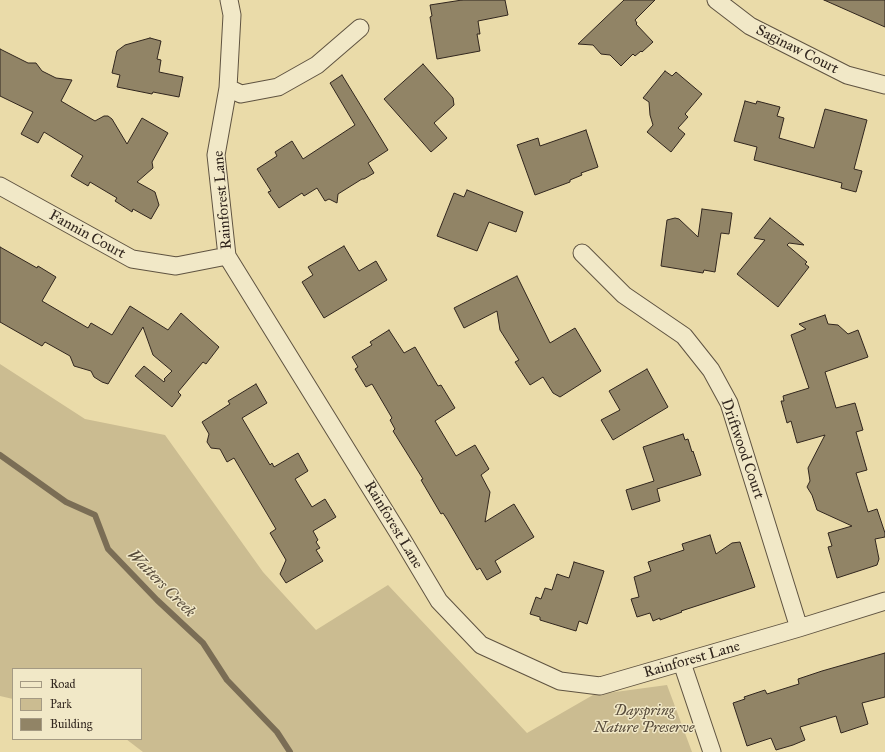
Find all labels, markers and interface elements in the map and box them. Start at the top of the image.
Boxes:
street label: Saginaw Court [753,21,841,79]
street label: Rainforest Lane [210,150,236,250]
street label: Fannin Court [46,207,128,263]
street label: Driftwood Court [716,397,768,501]
street label: Rainforest Lane [360,478,426,572]
water label: Watters Creek [123,546,199,622]
street label: Rainforest Lane [642,638,742,682]
legend [12,668,142,740]
text: Road [50,677,76,691]
text: Park [50,697,72,711]
park label: Dayspring Nature Preserve [594,702,694,737]
text: Building [50,717,92,731]

